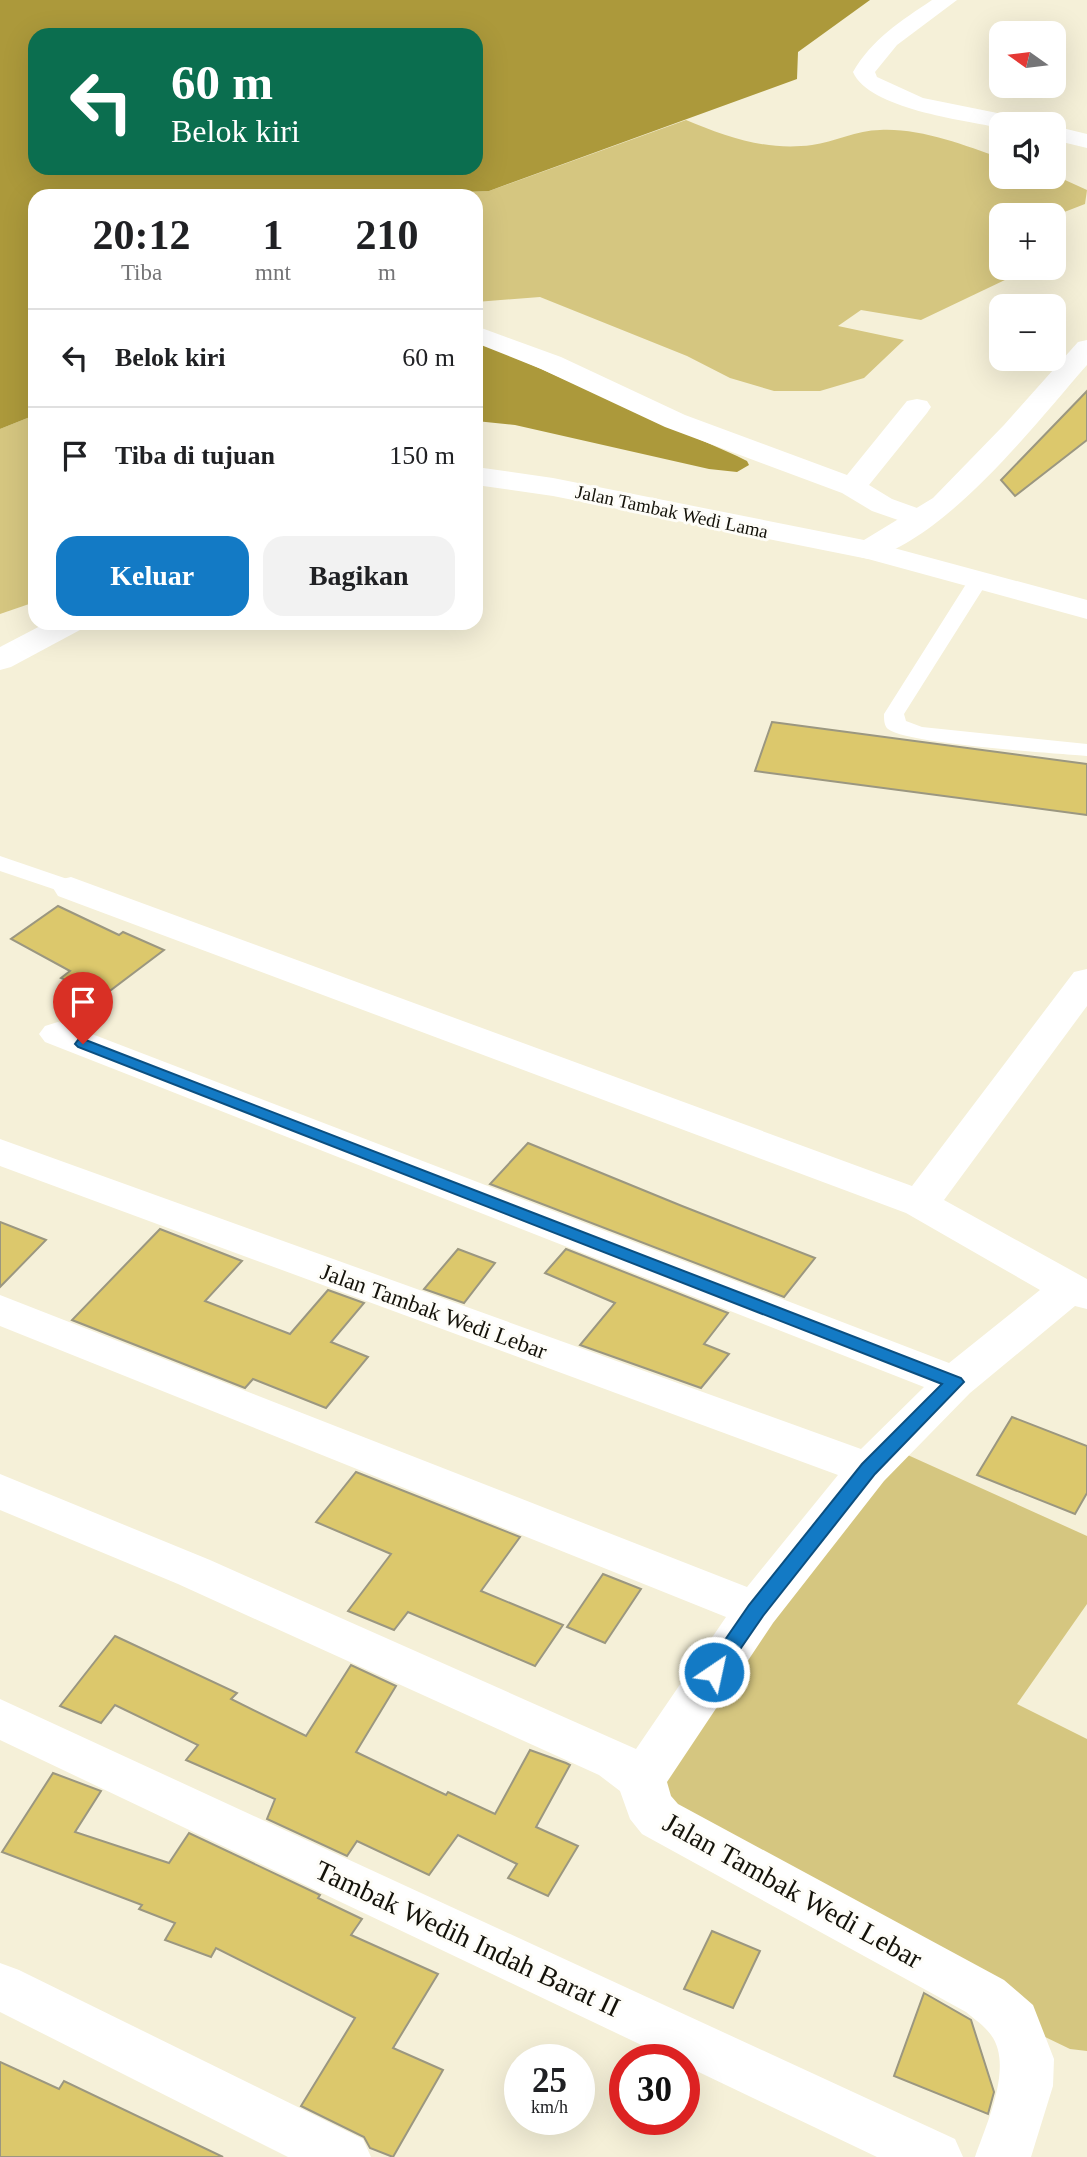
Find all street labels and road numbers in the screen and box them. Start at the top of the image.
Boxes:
street label: Jalan Tambak Wedi Lama [574,481,771,542]
street label: Jalan Tambak Wedi Lebar [317,1259,551,1364]
street label: Jalan Tambak Wedi Lebar [658,1806,928,1975]
street label: Tambak Wedih Indah Barat II [310,1854,625,2023]

